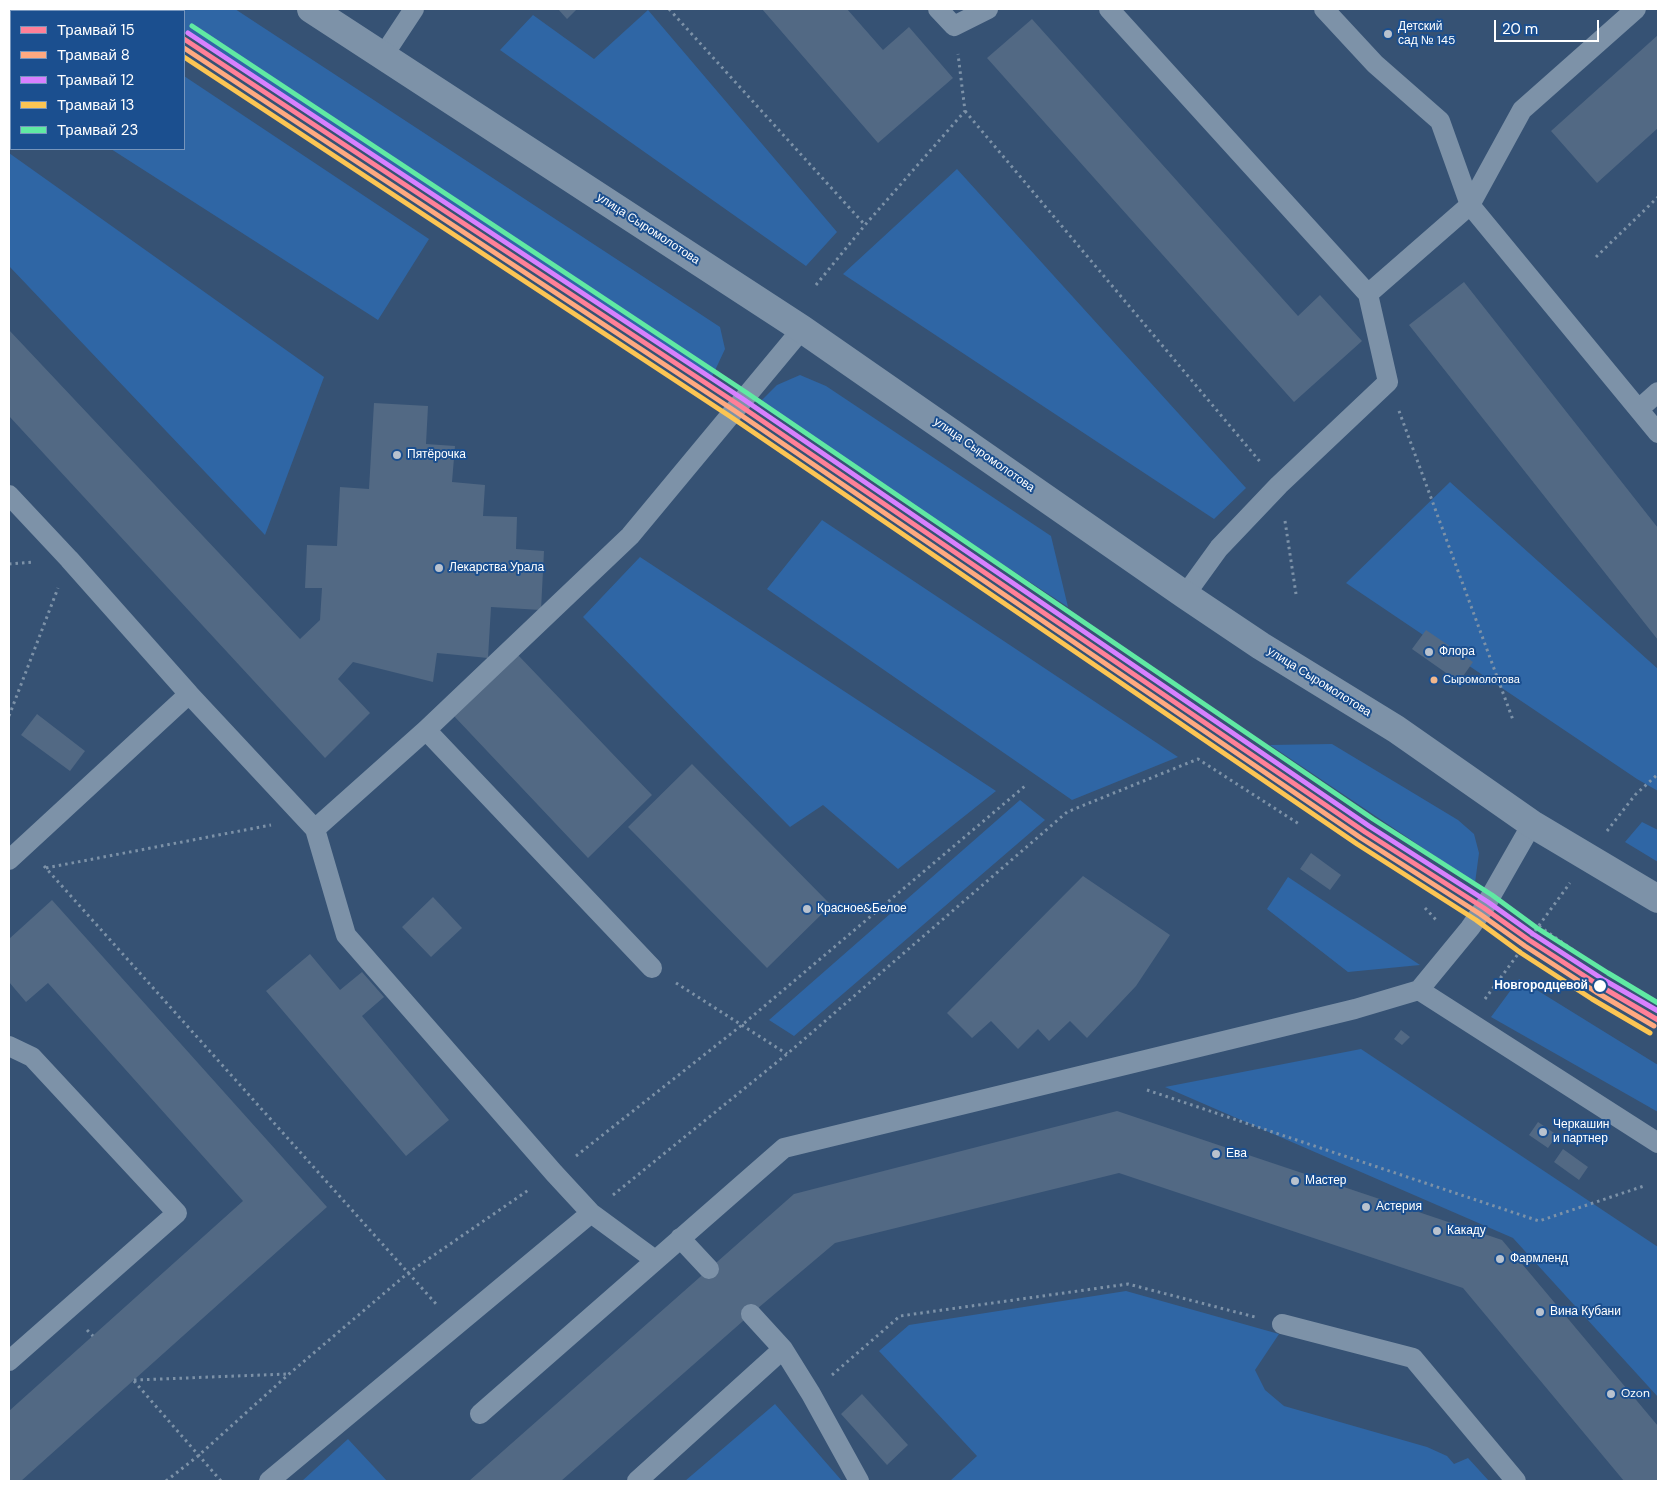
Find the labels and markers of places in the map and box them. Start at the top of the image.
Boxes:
place label: Детский сад № 145 [1398,20,1455,48]
marker: Детский сад № 145 [1382,28,1394,40]
place label: Пятёрочка [407,448,466,462]
marker: Пятёрочка [391,449,403,461]
place label: Лекарства Урала [449,561,544,575]
marker: Лекарства Урала [433,562,445,574]
place label: Флора [1439,645,1475,659]
marker: Флора [1423,646,1435,658]
place label: Сыромолотова [1443,673,1520,687]
marker: Сыромолотова [1429,675,1439,685]
place label: Красное&Белое [817,902,907,916]
marker: Красное&Белое [801,903,813,915]
marker: Новгородцевой [1592,978,1608,994]
place label: Новгородцевой [1494,979,1588,993]
place label: Черкашин и партнер [1553,1118,1609,1146]
marker: Черкашин и партнер [1537,1126,1549,1138]
place label: Ева [1226,1147,1247,1161]
marker: Ева [1210,1148,1222,1160]
place label: Мастер [1305,1174,1347,1188]
marker: Мастер [1289,1175,1301,1187]
place label: Астерия [1376,1200,1422,1214]
marker: Астерия [1360,1201,1372,1213]
place label: Какаду [1447,1224,1486,1238]
marker: Какаду [1431,1225,1443,1237]
place label: Фармленд [1510,1252,1568,1266]
marker: Фармленд [1494,1253,1506,1265]
place label: Вина Кубани [1550,1305,1621,1319]
marker: Вина Кубани [1534,1306,1546,1318]
place label: Ozon [1621,1387,1650,1401]
marker: Ozon [1605,1388,1617,1400]

